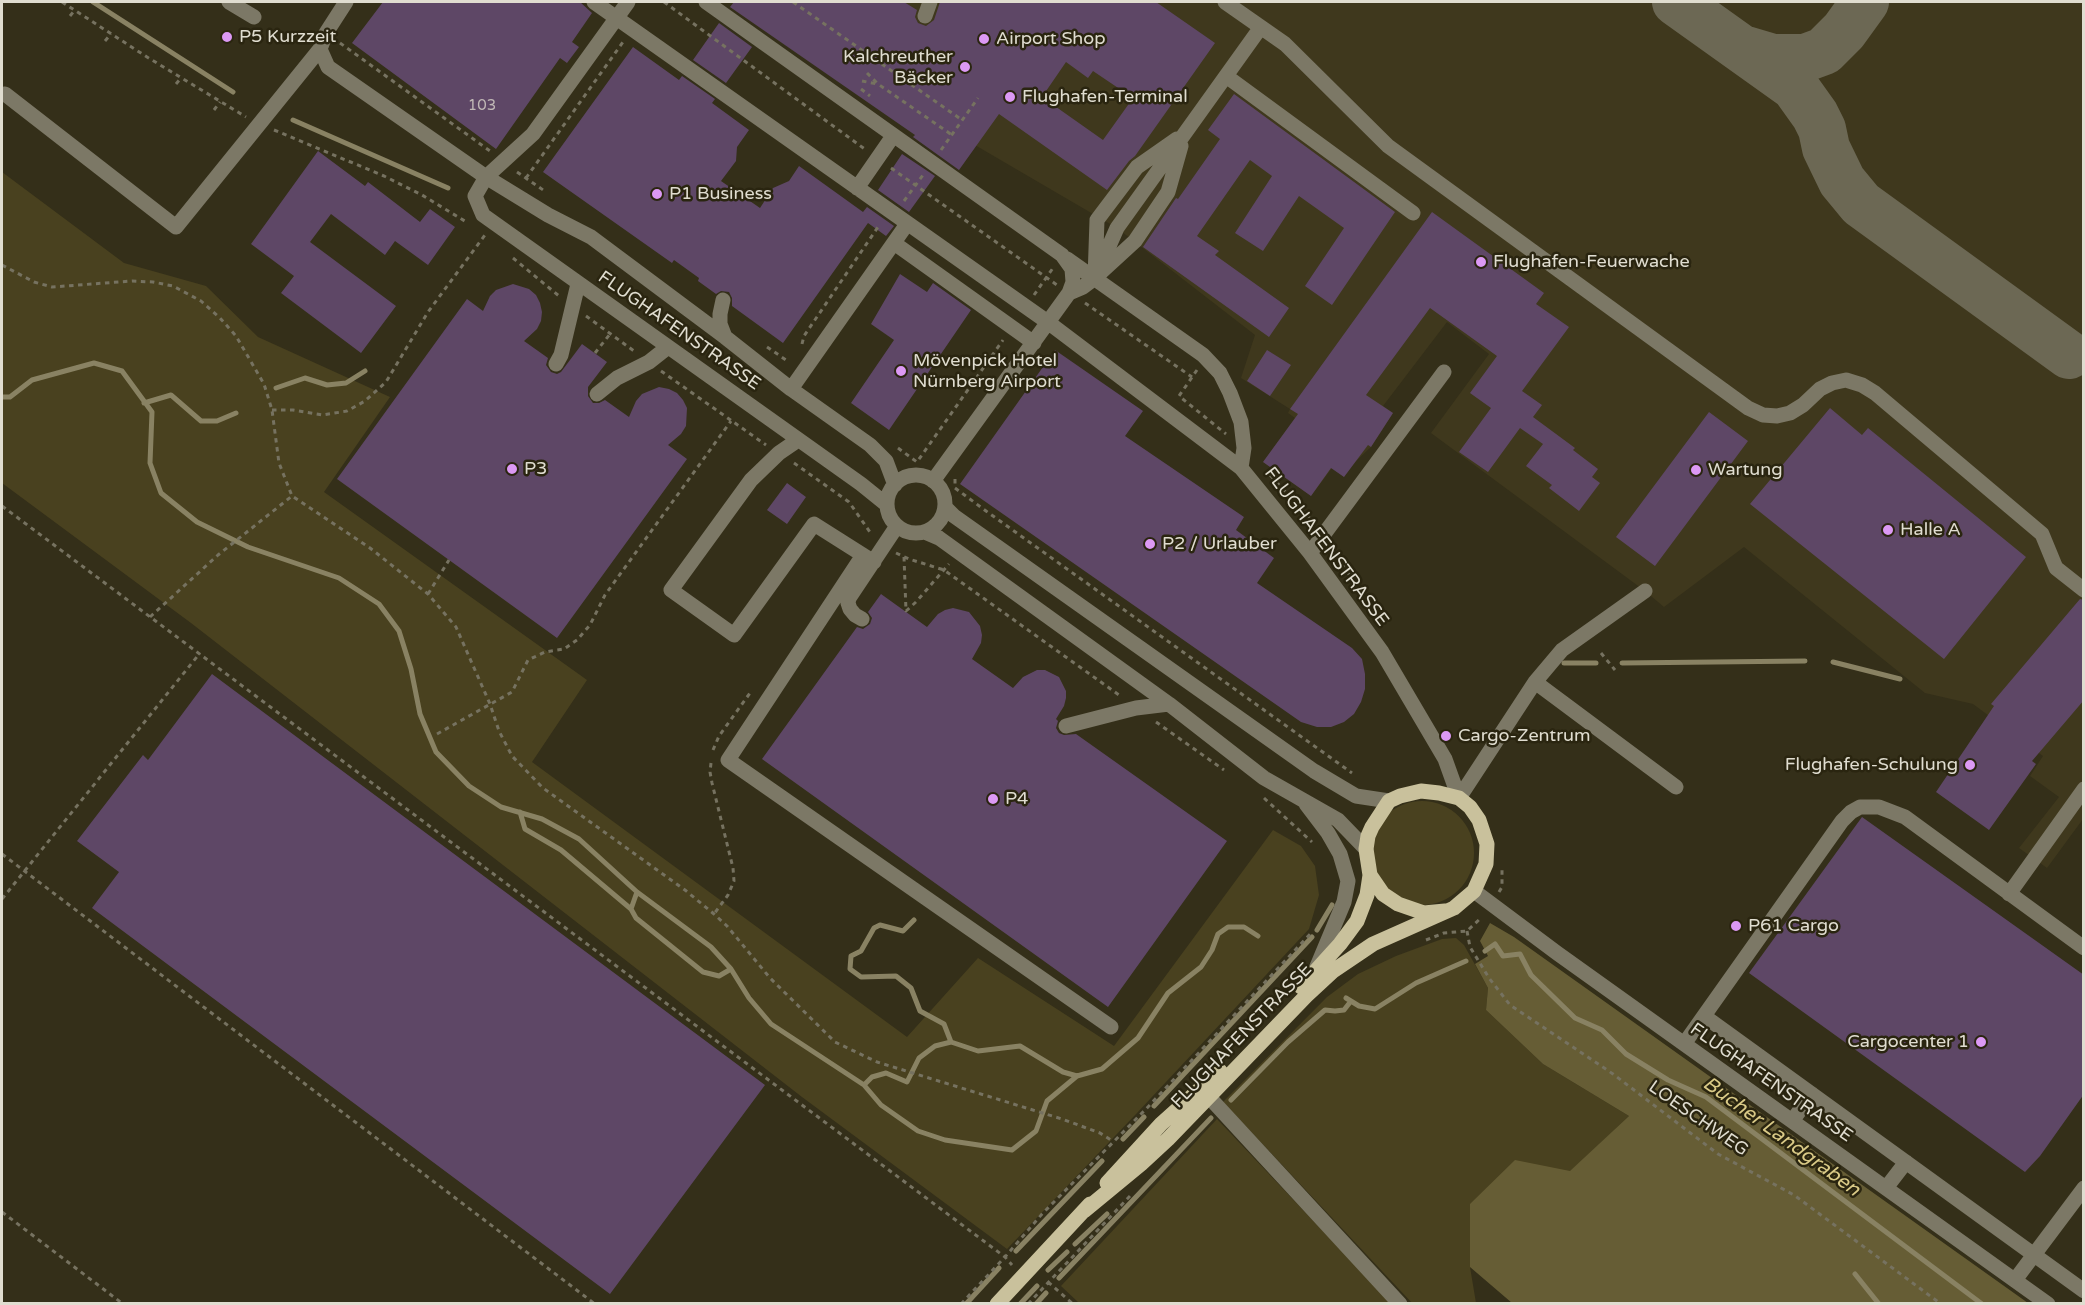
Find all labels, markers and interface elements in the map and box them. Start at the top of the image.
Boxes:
place label: P5 Kurzzeit [239,26,336,48]
place label: Airport Shop [996,28,1106,50]
marker: P5 Kurzzeit [220,30,234,44]
marker: Airport Shop [977,32,991,46]
place label: Kalchreuther Bäcker [843,46,953,88]
marker: Kalchreuther Bäcker [958,60,972,74]
place label: Flughafen-Terminal [1022,86,1188,108]
marker: Flughafen-Terminal [1003,90,1017,104]
house number: 103 [468,97,496,115]
place label: P1 Business [669,183,772,205]
marker: P1 Business [650,187,664,201]
place label: Flughafen-Feuerwache [1493,251,1690,273]
marker: Flughafen-Feuerwache [1474,255,1488,269]
street label: FLUGHAFENSTRASSE [594,267,764,395]
place label: Mövenpick Hotel Nürnberg Airport [913,350,1061,392]
marker: Mövenpick Hotel Nürnberg Airport [894,364,908,378]
place label: P3 [524,458,547,480]
place label: Wartung [1708,459,1783,481]
marker: P3 [505,462,519,476]
street label: FLUGHAFENSTRASSE [1259,463,1393,631]
marker: Wartung [1689,463,1703,477]
place label: Halle A [1900,519,1961,541]
marker: Halle A [1881,523,1895,537]
place label: P2 / Urlauber [1162,533,1277,555]
marker: P2 / Urlauber [1143,537,1157,551]
place label: Cargo-Zentrum [1458,725,1591,747]
marker: Cargo-Zentrum [1439,729,1453,743]
place label: Flughafen-Schulung [1785,754,1958,776]
marker: Flughafen-Schulung [1963,758,1977,772]
place label: P4 [1005,788,1028,810]
marker: P4 [986,792,1000,806]
place label: P61 Cargo [1748,915,1839,937]
marker: P61 Cargo [1729,919,1743,933]
street label: FLUGHAFENSTRASSE [1167,959,1317,1113]
street label: FLUGHAFENSTRASSE [1686,1019,1856,1147]
place label: Cargocenter 1 [1847,1031,1969,1053]
marker: Cargocenter 1 [1974,1035,1988,1049]
water label: Bucher Landgraben [1698,1072,1864,1202]
street label: LOESCHWEG [1644,1077,1752,1161]

